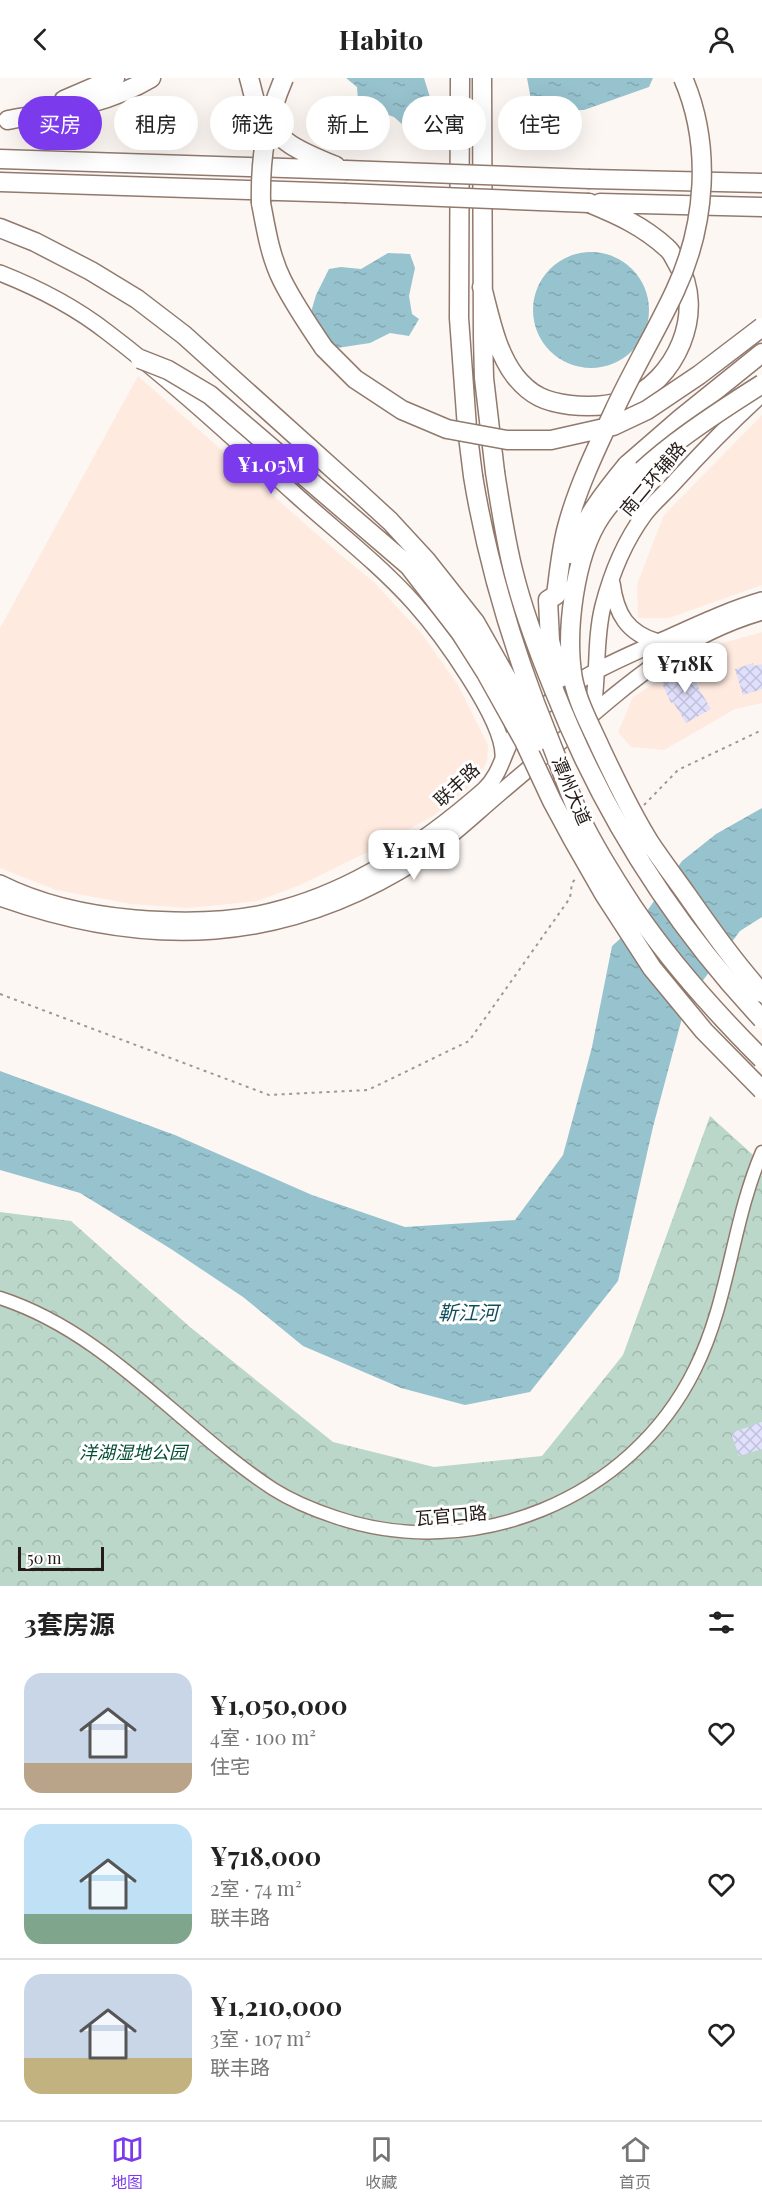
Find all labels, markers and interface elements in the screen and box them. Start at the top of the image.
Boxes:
text: Habito [339,21,423,57]
icon: back [24,23,57,56]
icon: person [705,23,738,56]
chip: 买房 [18,96,102,150]
chip: 租房 [114,96,198,150]
chip: 筛选 [210,96,294,150]
chip: 新上 [306,96,390,150]
chip: 公寓 [402,96,486,150]
chip: 住宅 [498,96,582,150]
street label: 南二环辅路 [614,436,690,521]
pin: ¥1.05M [222,444,320,495]
text: ¥1.05M [237,450,305,477]
pin: ¥718K [643,643,727,694]
text: ¥718K [657,649,713,676]
street label: 潭州大道 [547,753,597,828]
street label: 联丰路 [428,757,484,811]
pin: ¥1.21M [365,830,463,881]
text: ¥1.21M [382,836,446,863]
water label: 靳江河 [438,1298,502,1325]
park label: 洋湖湿地公园 [79,1440,190,1464]
street label: 瓦官口路 [414,1500,488,1530]
scale bar [18,1544,104,1572]
text: 50 m [27,1547,61,1568]
text: 3套房源 [24,1606,115,1641]
icon: filters [705,1606,738,1639]
text: ¥1,050,000 [210,1687,347,1722]
icon: home [72,1697,144,1769]
icon: heart [705,1717,738,1750]
text: 4室 · 100 m² [210,1723,316,1750]
text: 住宅 [210,1752,250,1779]
text: ¥718,000 [210,1838,321,1873]
icon: home [72,1848,144,1920]
icon: heart [705,1868,738,1901]
text: 2室 · 74 m² [210,1874,302,1901]
text: 联丰路 [210,1903,270,1930]
text: ¥1,210,000 [210,1988,342,2023]
icon: home [72,1998,144,2070]
icon: heart [705,2018,738,2051]
text: 3室 · 107 m² [210,2024,311,2051]
text: 联丰路 [210,2053,270,2080]
tab: 地图 [111,2133,144,2193]
tab: 收藏 [365,2133,398,2193]
tab: 首页 [619,2133,652,2193]

